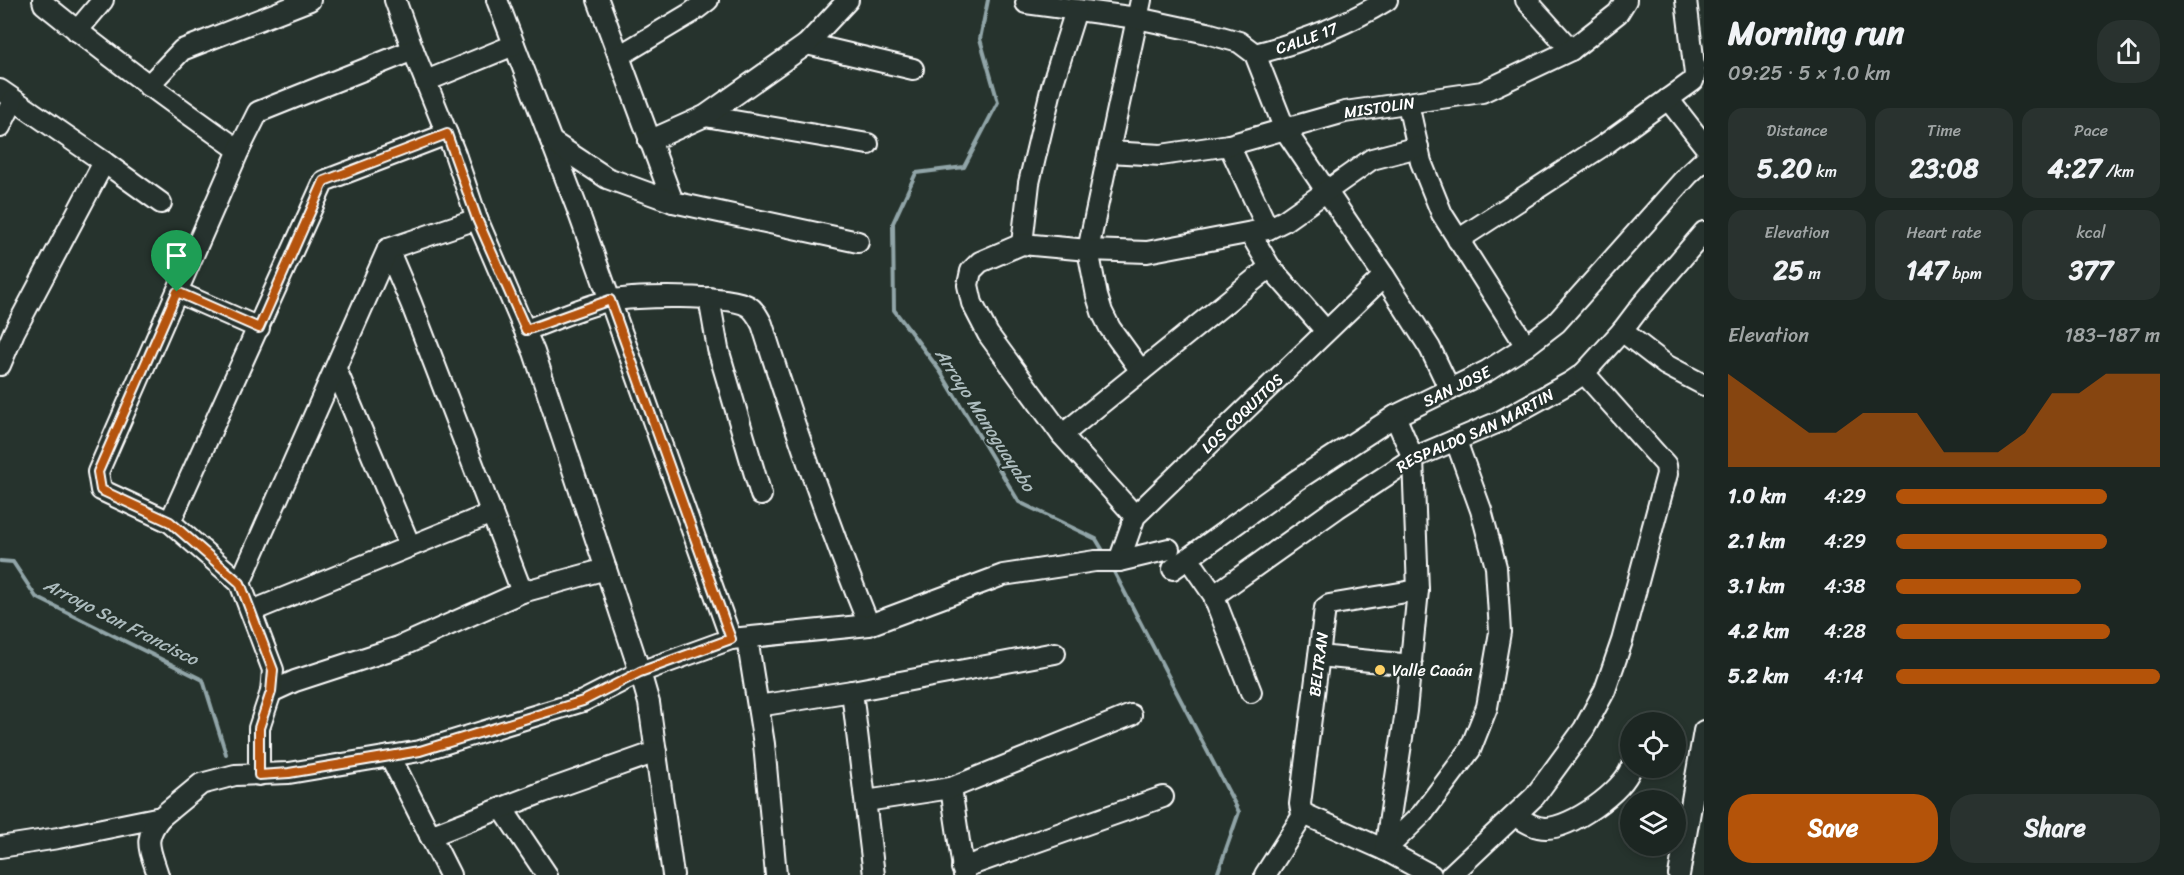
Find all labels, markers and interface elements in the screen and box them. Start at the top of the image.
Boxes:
text: Morning run [1728,4,1904,62]
street label: CALLE 17 [1272,13,1343,63]
button: share [2097,20,2160,83]
text: 09:25 · 5 × 1.0 km [1728,56,1891,91]
street label: MISTOLIN [1342,88,1417,127]
text: Distance [1767,116,1827,145]
text: Time [1927,116,1961,145]
text: Pace [2074,116,2108,145]
text: 5.20 [1757,145,1812,191]
text: 23:08 [1909,145,1979,191]
text: 4:27 [2048,145,2102,191]
text: km [1812,157,1837,186]
text: /km [2102,157,2134,186]
text: Elevation [1765,218,1829,247]
text: Heart rate [1906,218,1982,247]
text: kcal [2076,218,2106,247]
pin [151,230,202,292]
icon: arrive [160,239,193,272]
text: 25 [1773,247,1804,293]
text: 147 [1906,247,1948,293]
text: 377 [2069,247,2113,293]
text: m [1804,259,1821,288]
text: bpm [1948,259,1982,288]
text: Elevation [1728,318,1809,353]
text: 183–187 m [2064,318,2160,353]
water label: Arroyo Manoguayabo [926,341,1045,500]
street label: SAN JOSE [1418,357,1497,415]
street label: LOS COQUITOS [1194,366,1291,461]
street label: RESPALDO SAN MARTIN [1390,380,1560,481]
text: 1.0 km [1728,479,1786,514]
text: 4:29 [1824,479,1866,514]
text: 2.1 km [1728,524,1785,559]
text: 4:29 [1824,524,1866,559]
water label: Arroyo San Francisco [37,569,205,675]
text: 3.1 km [1728,569,1785,604]
text: 4:38 [1824,569,1866,604]
text: 4.2 km [1728,614,1789,649]
text: 4:28 [1824,614,1866,649]
street label: BELTRAN [1300,630,1337,698]
place label: Valle Caaán [1392,656,1473,685]
text: 5.2 km [1728,659,1789,694]
text: 4:14 [1824,659,1864,694]
marker: Valle Caaán [1373,663,1387,677]
map controls [1620,712,1686,856]
button: locate [1620,712,1686,778]
button: layers [1620,790,1686,856]
button: Save [1728,794,1938,863]
button: Share [1950,794,2160,863]

